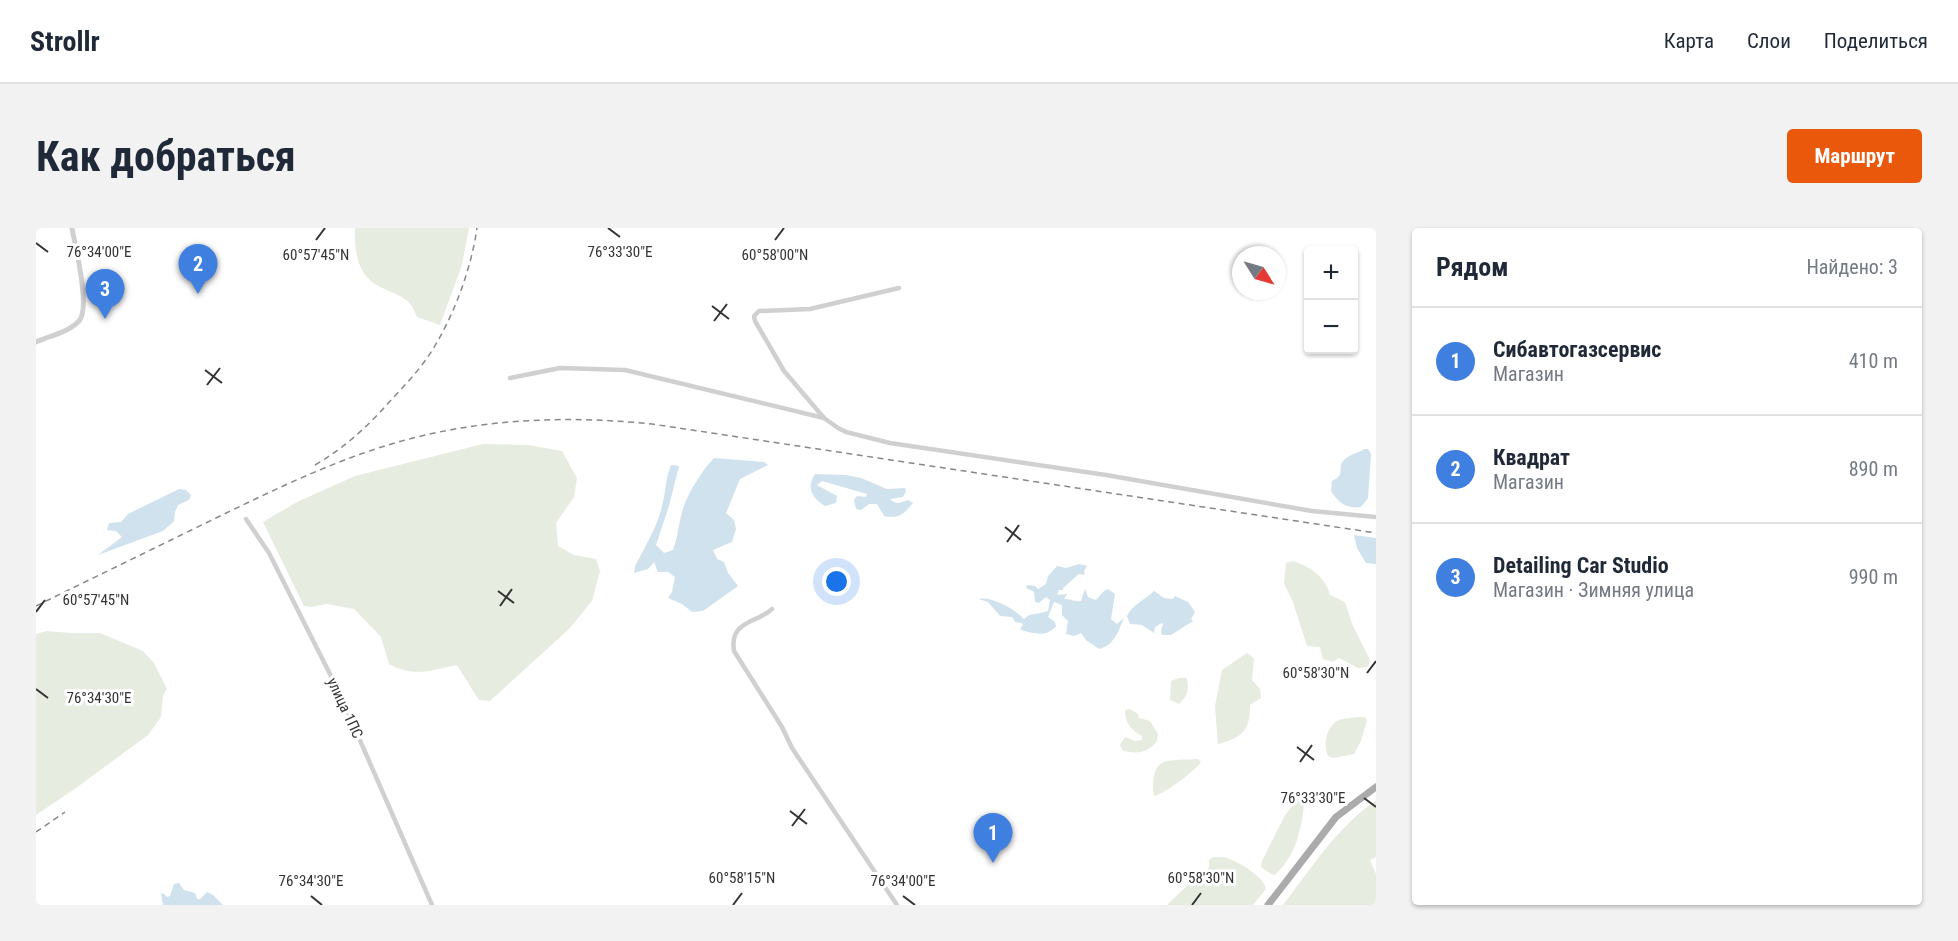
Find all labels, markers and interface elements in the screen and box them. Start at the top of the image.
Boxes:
text: Strollr [30,25,100,58]
text: Карта [1664,29,1714,53]
text: Слои [1747,29,1791,53]
text: Поделиться [1824,29,1928,53]
button: Маршрут [1787,129,1922,183]
text: Как добраться [36,132,296,181]
text: 76°34'00"E [67,243,131,261]
text: 76°33'30"E [588,243,652,261]
pin: 2 [178,244,218,294]
text: 60°57'45"N [283,246,349,264]
text: 60°58'00"N [742,246,808,264]
north arrow [1232,246,1286,300]
map controls [1304,246,1358,354]
button: + [1304,246,1358,300]
text: Рядом [1436,252,1508,282]
text: Найдено: 3 [1806,255,1898,279]
pin: 3 [86,270,124,319]
button: − [1304,300,1358,354]
text: Сибавтогазсервис [1493,337,1661,362]
text: 1 [1450,349,1461,373]
text: 410 m [1849,349,1898,373]
text: Магазин [1493,362,1564,386]
text: Квадрат [1493,445,1570,470]
text: 2 [1450,457,1461,481]
text: 890 m [1849,457,1898,481]
text: Магазин [1493,470,1564,494]
text: Detailing Car Studio [1493,553,1669,578]
text: 3 [1450,565,1461,589]
text: 990 m [1849,565,1898,589]
your location [822,567,851,596]
text: Магазин · Зимняя улица [1493,578,1694,602]
text: 60°57'45"N [63,591,129,609]
text: 60°58'30"N [1283,664,1349,682]
street label: улица 1ПС [323,675,367,741]
text: 76°34'30"E [67,689,131,707]
text: 76°33'30"E [1281,789,1345,807]
pin: 1 [974,814,1012,863]
text: 60°58'15"N [709,869,775,887]
text: 60°58'30"N [1168,869,1234,887]
text: 76°34'30"E [279,872,343,890]
text: 76°34'00"E [871,872,935,890]

